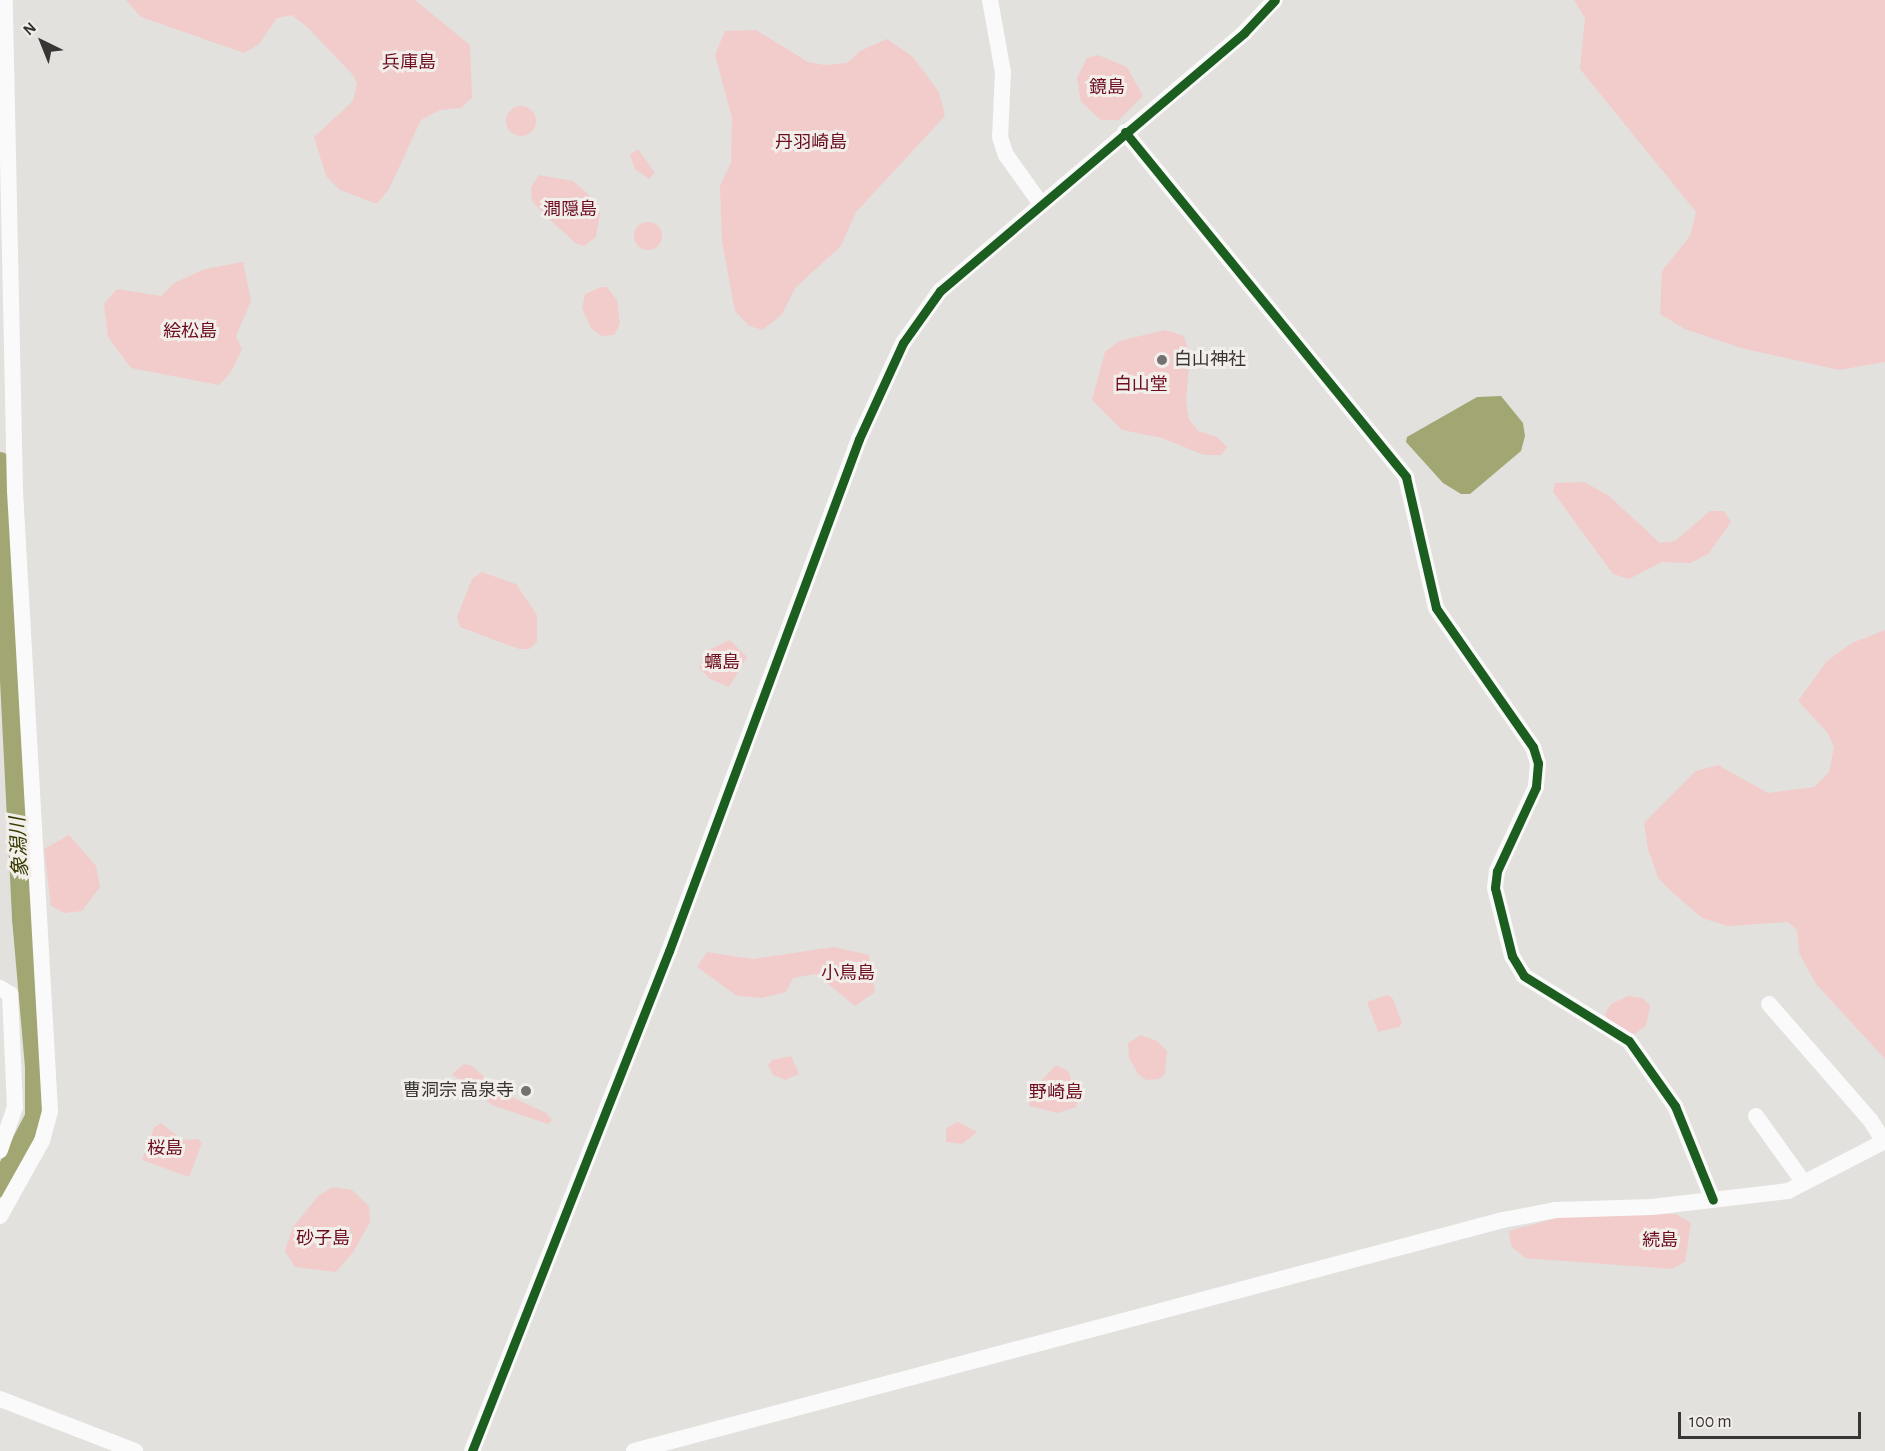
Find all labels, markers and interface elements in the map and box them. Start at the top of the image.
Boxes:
north arrow [12,12,72,72]
text: N [20,19,39,38]
park label: 兵庫島 [382,52,436,74]
park label: 鏡島 [1089,77,1125,99]
park label: 丹羽崎島 [775,132,847,154]
park label: 澗隠島 [543,199,597,221]
park label: 絵松島 [163,321,217,343]
place label: 白山神社 [1174,349,1246,371]
marker: 白山神社 [1155,353,1169,367]
park label: 白山堂 [1114,374,1168,396]
park label: 蠣島 [704,652,740,674]
water label: 象潟川 [6,816,34,878]
park label: 小鳥島 [821,963,875,985]
place label: 曹洞宗 高泉寺 [403,1080,514,1102]
park label: 野崎島 [1029,1082,1083,1104]
marker: 曹洞宗 高泉寺 [519,1084,533,1098]
park label: 桜島 [147,1138,183,1160]
park label: 砂子島 [296,1228,350,1250]
park label: 続島 [1642,1230,1678,1252]
scale bar [1681,1400,1864,1438]
text: 100 m [1689,1413,1732,1431]

